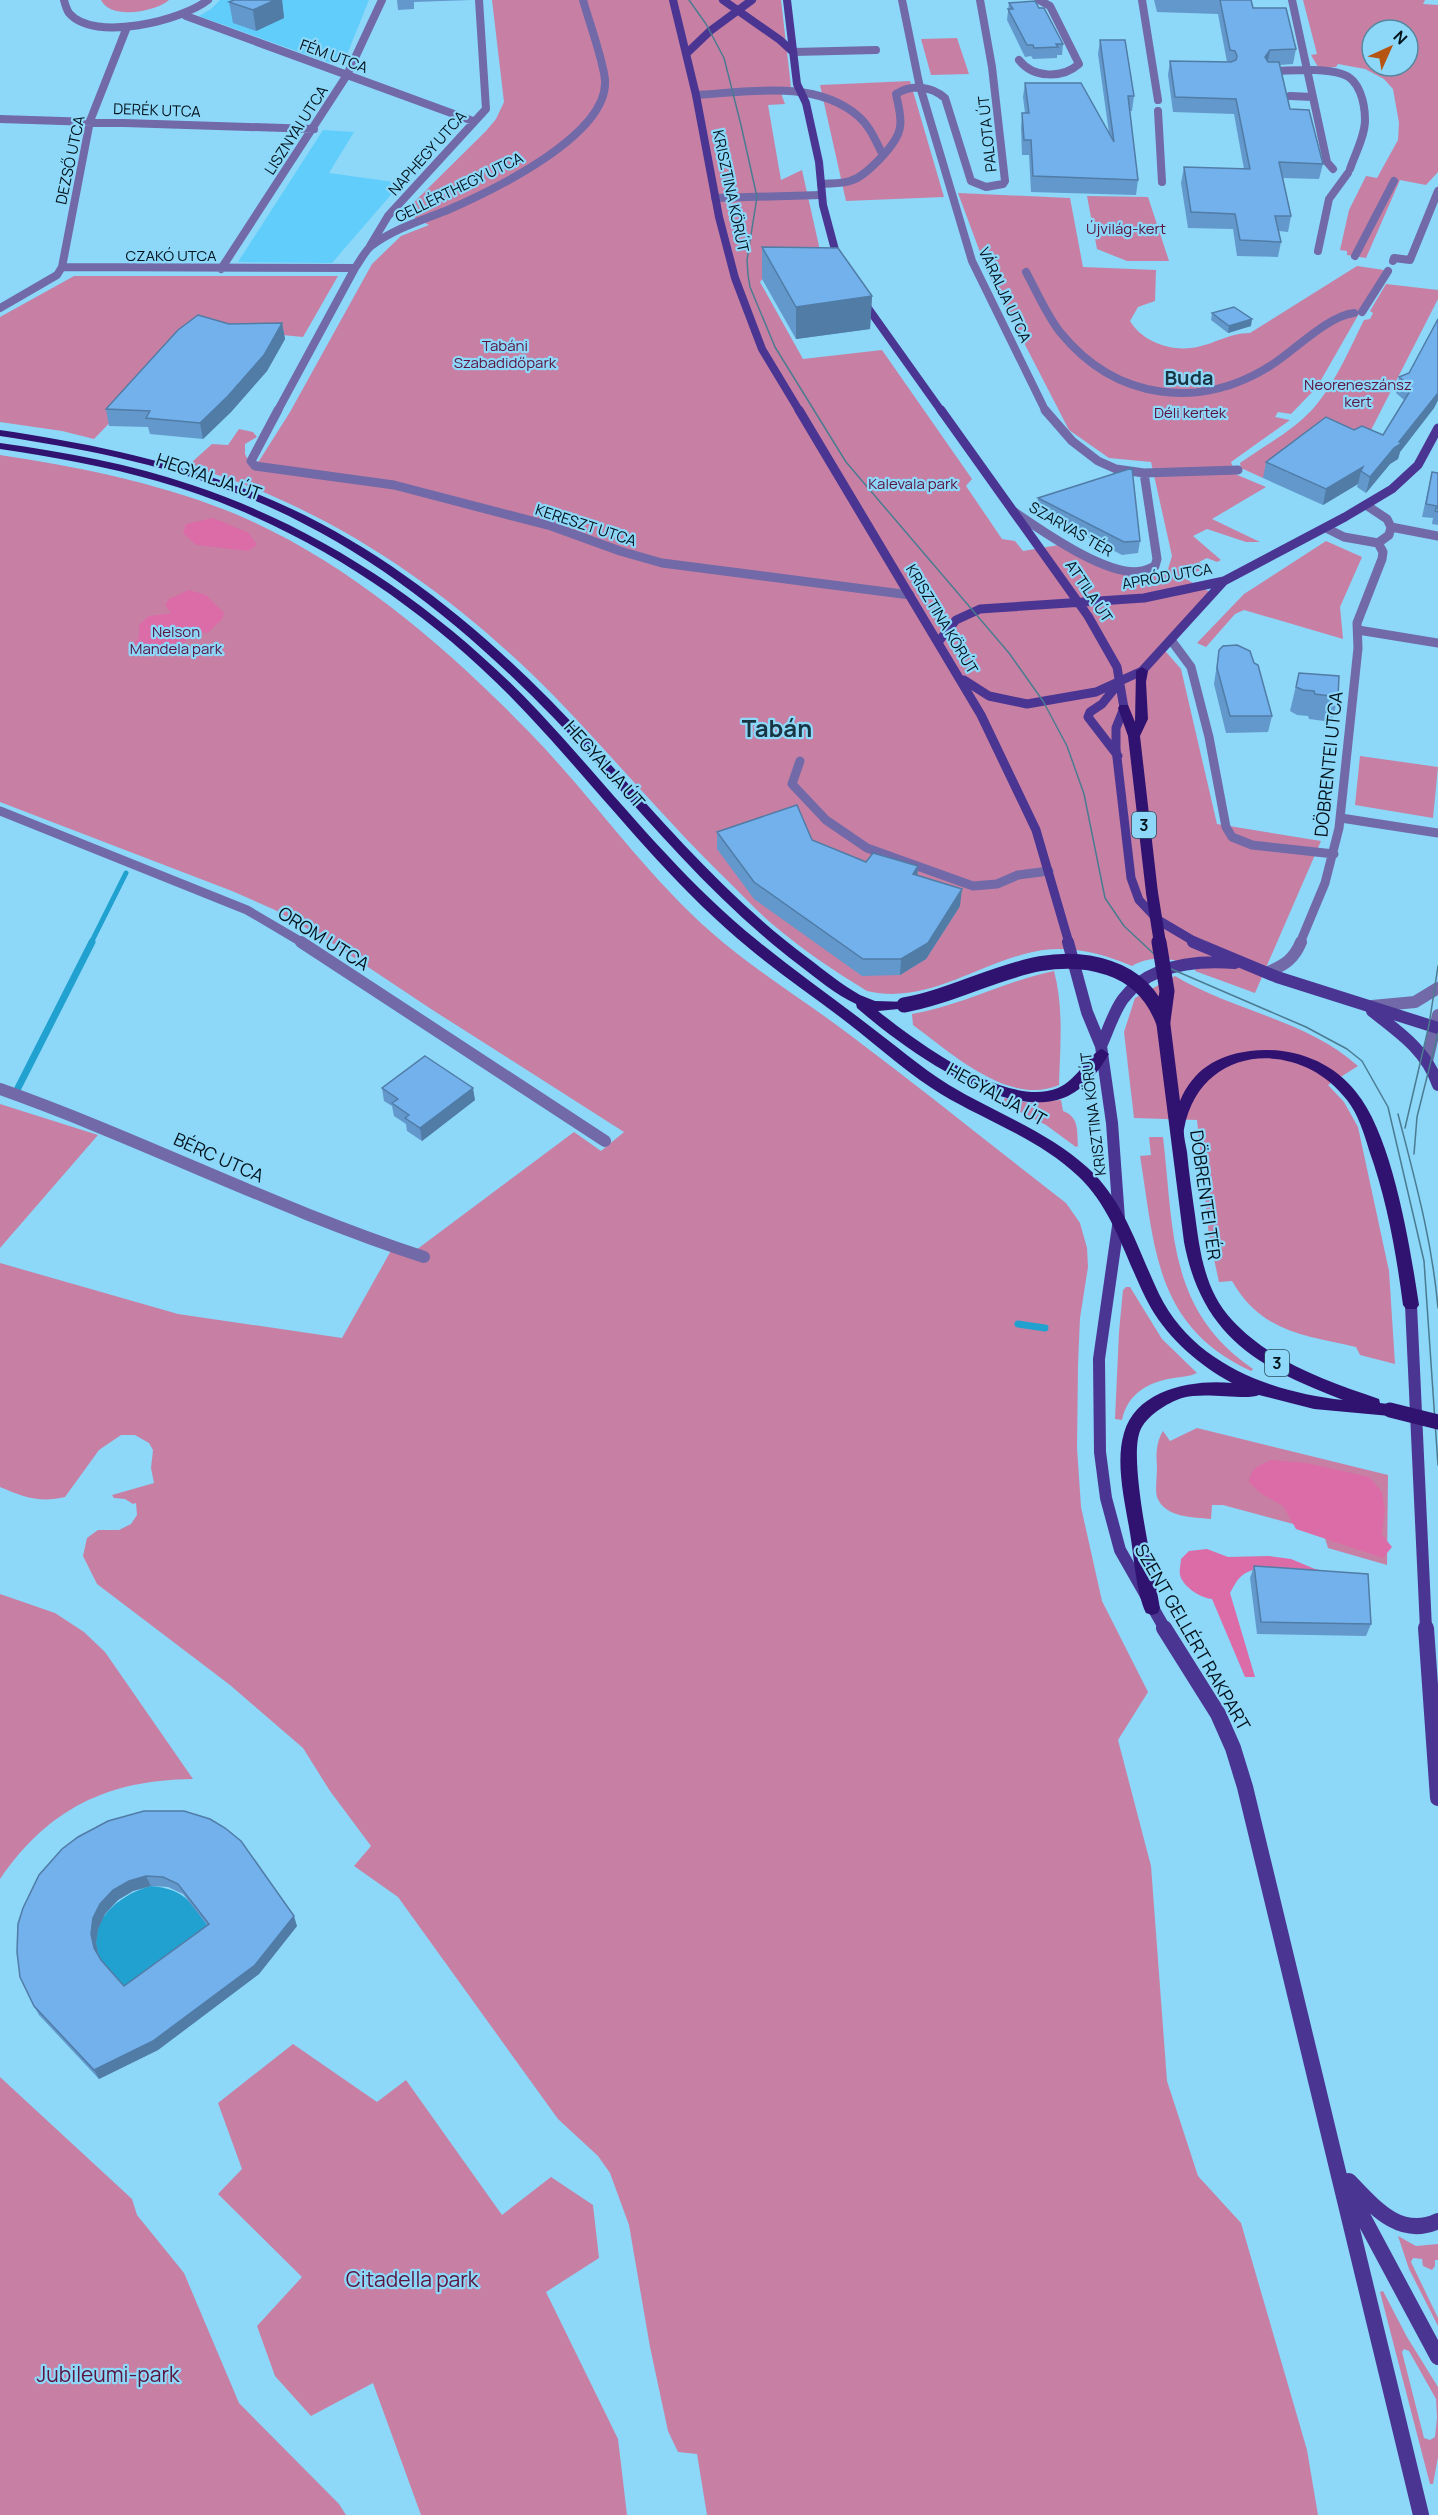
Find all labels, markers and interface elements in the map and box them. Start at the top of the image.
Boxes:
north arrow [1360,18,1420,78]
text: N [1389,26,1412,49]
street label: FÉM UTCA [297,34,371,78]
street label: LISZNYAI UTCA [259,81,333,179]
street label: PALOTA ÚT [973,95,1001,173]
street label: DERÉK UTCA [113,98,202,122]
street label: NAPHEGY UTCA [383,106,471,200]
street label: DEZSŐ UTCA [50,113,90,206]
street label: KRISZTINA KÖRÚT [708,128,754,254]
street label: GELLÉRTHEGY UTCA [391,147,527,227]
park label: Újvilág-kert [1086,218,1166,239]
street label: VÁRALJA UTCA [974,244,1036,346]
street label: CZAKÓ UTCA [125,245,217,266]
park label: Tabáni Szabadidőpark [454,335,557,373]
district label: Buda [1165,364,1214,391]
park label: Neoreneszánsz kert [1304,374,1412,412]
park label: Déli kertek [1154,402,1227,423]
street label: HEGYALJA ÚT [153,447,265,505]
park label: Kalevala park [868,473,958,494]
street label: SZARVAS TÉR [1025,496,1117,562]
street label: KERESZT UTCA [533,499,640,551]
street label: ATTILA ÚT [1061,556,1117,626]
street label: APRÓD UTCA [1120,558,1214,594]
street label: KRISZTINA KÖRÚT [901,560,983,678]
park label: Nelson Mandela park [130,621,223,659]
street label: DÖBRENTEI UTCA [1308,689,1348,838]
district label: Tabán [742,711,812,744]
street label: HEGYALJA ÚT [559,715,651,813]
road number: 3 [1132,812,1156,838]
street label: OROM UTCA [274,900,375,976]
street label: KRISZTINA KÖRÚT [1075,1051,1111,1177]
street label: HEGYALJA ÚT [943,1057,1051,1131]
street label: BÉRC UTCA [170,1126,268,1188]
street label: DÖBRENTEI TÉR [1185,1128,1227,1262]
road number: 3 [1265,1350,1289,1376]
street label: SZENT GELLÉRT RAKPART [1130,1539,1257,1735]
park label: Citadella park [346,2265,479,2293]
park label: Jubileumi-park [37,2360,180,2388]

